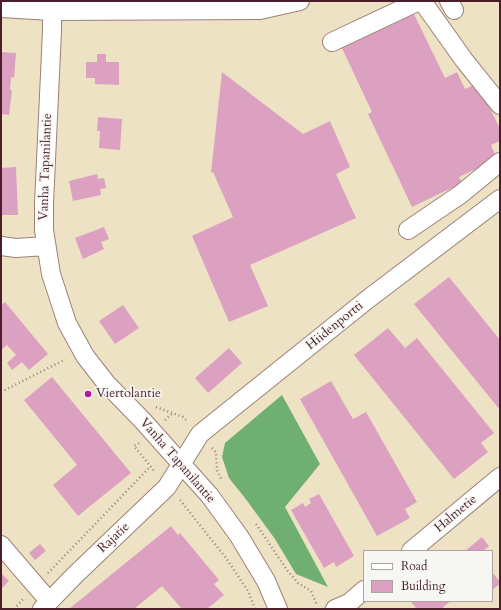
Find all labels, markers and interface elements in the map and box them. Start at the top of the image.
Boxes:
street label: Vanha Tapanilantie [36,113,56,221]
street label: Hiidenportti [303,298,367,354]
place label: Viertolantie [96,386,161,402]
marker: Viertolantie [83,389,93,399]
street label: Vanha Tapanilantie [136,415,218,507]
street label: Halmetie [432,492,480,536]
street label: Rajatie [95,519,133,557]
legend [363,550,493,602]
text: Road [401,558,427,574]
text: Building [401,578,445,594]

